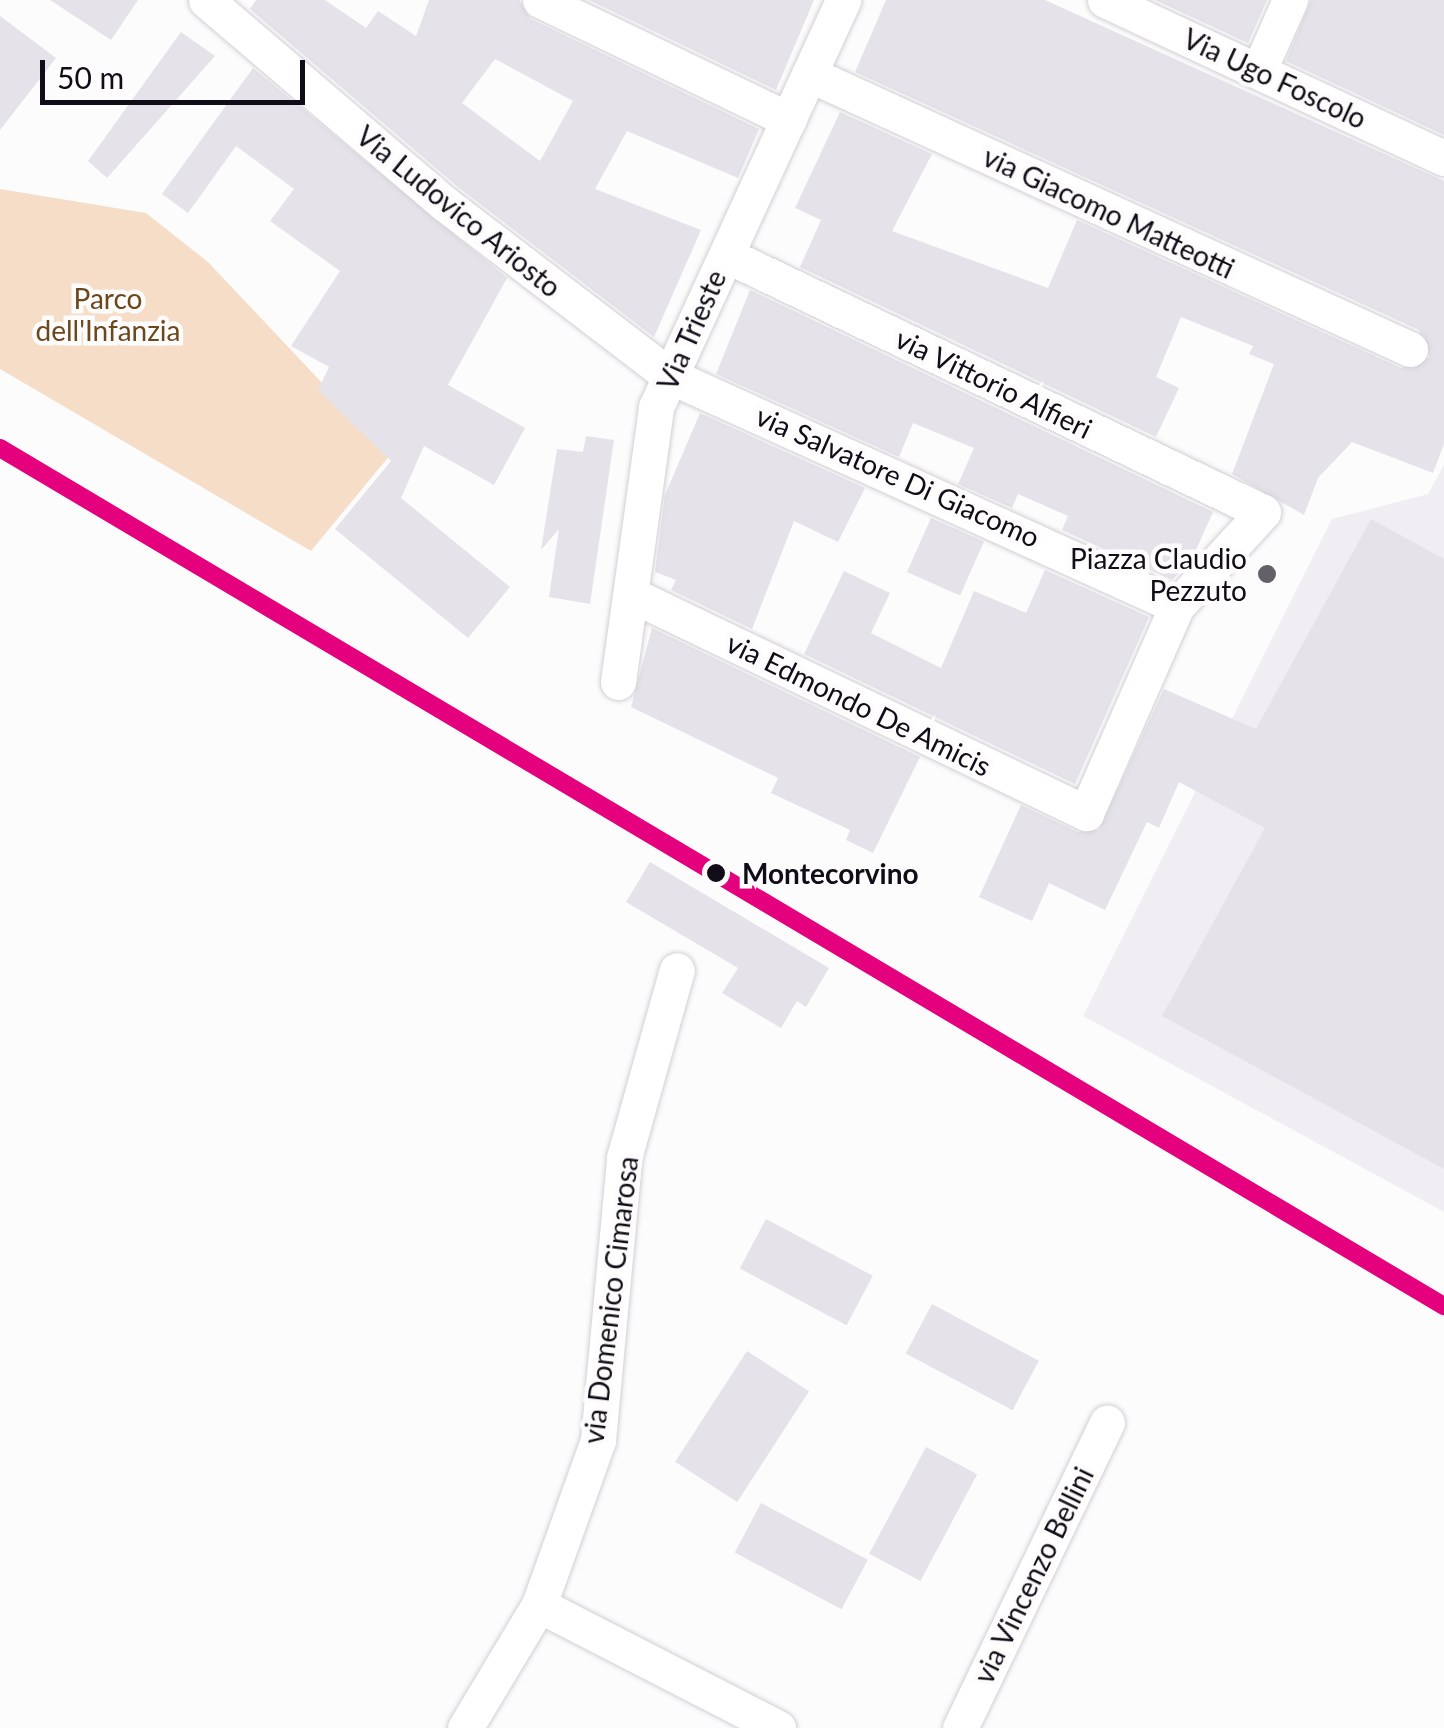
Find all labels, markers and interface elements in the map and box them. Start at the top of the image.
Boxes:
street label: Via Ugo Foscolo [1178,21,1372,135]
scale bar [45,40,310,102]
text: 50 m [57,59,124,95]
street label: Via Ludovico Ariosto [350,118,568,304]
street label: via Giacomo Matteotti [978,139,1240,285]
street label: Via Trieste [649,264,733,396]
park label: Parco dell'Infanzia [36,281,180,347]
street label: via Vittorio Alfieri [890,321,1098,445]
street label: via Salvatore Di Giacomo [751,398,1045,554]
place label: Piazza Claudio Pezzuto [1070,541,1247,607]
marker: Piazza Claudio Pezzuto [1256,563,1278,585]
street label: via Edmondo De Amicis [721,625,997,783]
marker: Montecorvino [699,856,733,890]
place label: Montecorvino [742,856,919,890]
street label: via Domenico Cimarosa [576,1154,644,1446]
street label: via Vincenzo Bellini [966,1461,1100,1689]

